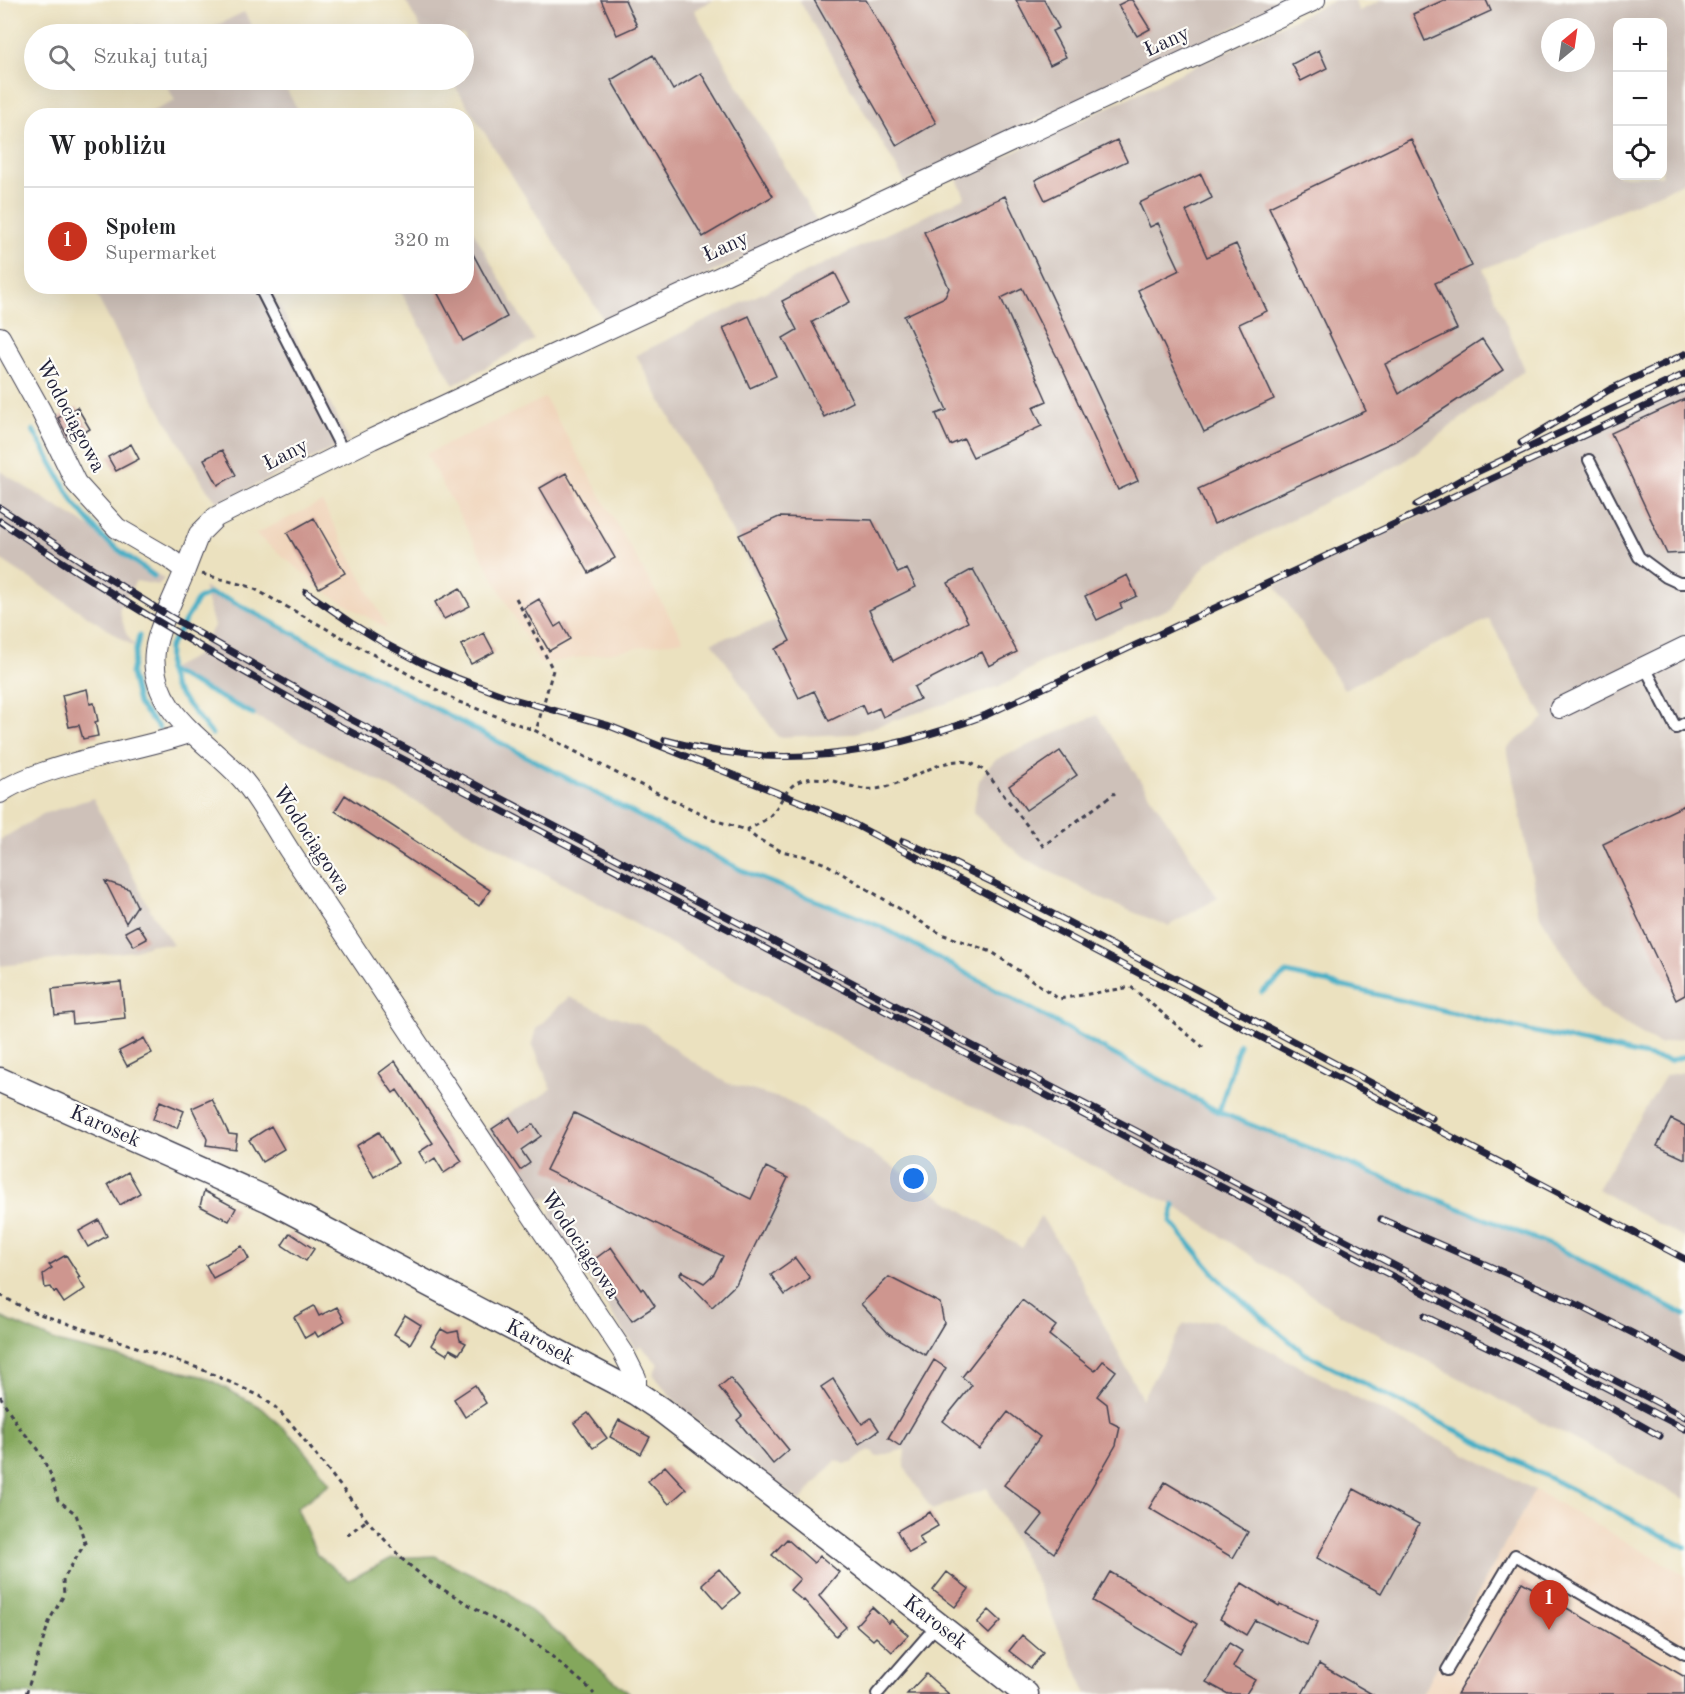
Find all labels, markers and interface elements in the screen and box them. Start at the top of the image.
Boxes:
north arrow [1541,18,1595,72]
map controls [1613,18,1667,180]
button: + [1613,18,1667,72]
street label: Łany [1141,22,1193,62]
search box [24,24,474,90]
icon: search [45,41,78,74]
text: Szukaj tutaj [93,46,209,68]
button: − [1613,72,1667,126]
button: locate [1613,126,1667,180]
text: W pobliżu [48,134,166,160]
text: Społem [105,217,176,239]
street label: Łany [700,227,752,267]
text: 1 [62,231,73,251]
text: 320 m [394,231,450,251]
text: Supermarket [105,244,216,264]
street label: Wodociągowa [31,356,109,476]
street label: Łany [260,435,312,475]
street label: Wodociągowa [268,782,354,898]
street label: Karosek [66,1102,144,1152]
your location [899,1164,928,1193]
street label: Wodociągowa [536,1187,624,1303]
street label: Karosek [502,1316,578,1370]
pin: 1 [1530,1580,1568,1630]
street label: Karosek [899,1592,971,1654]

